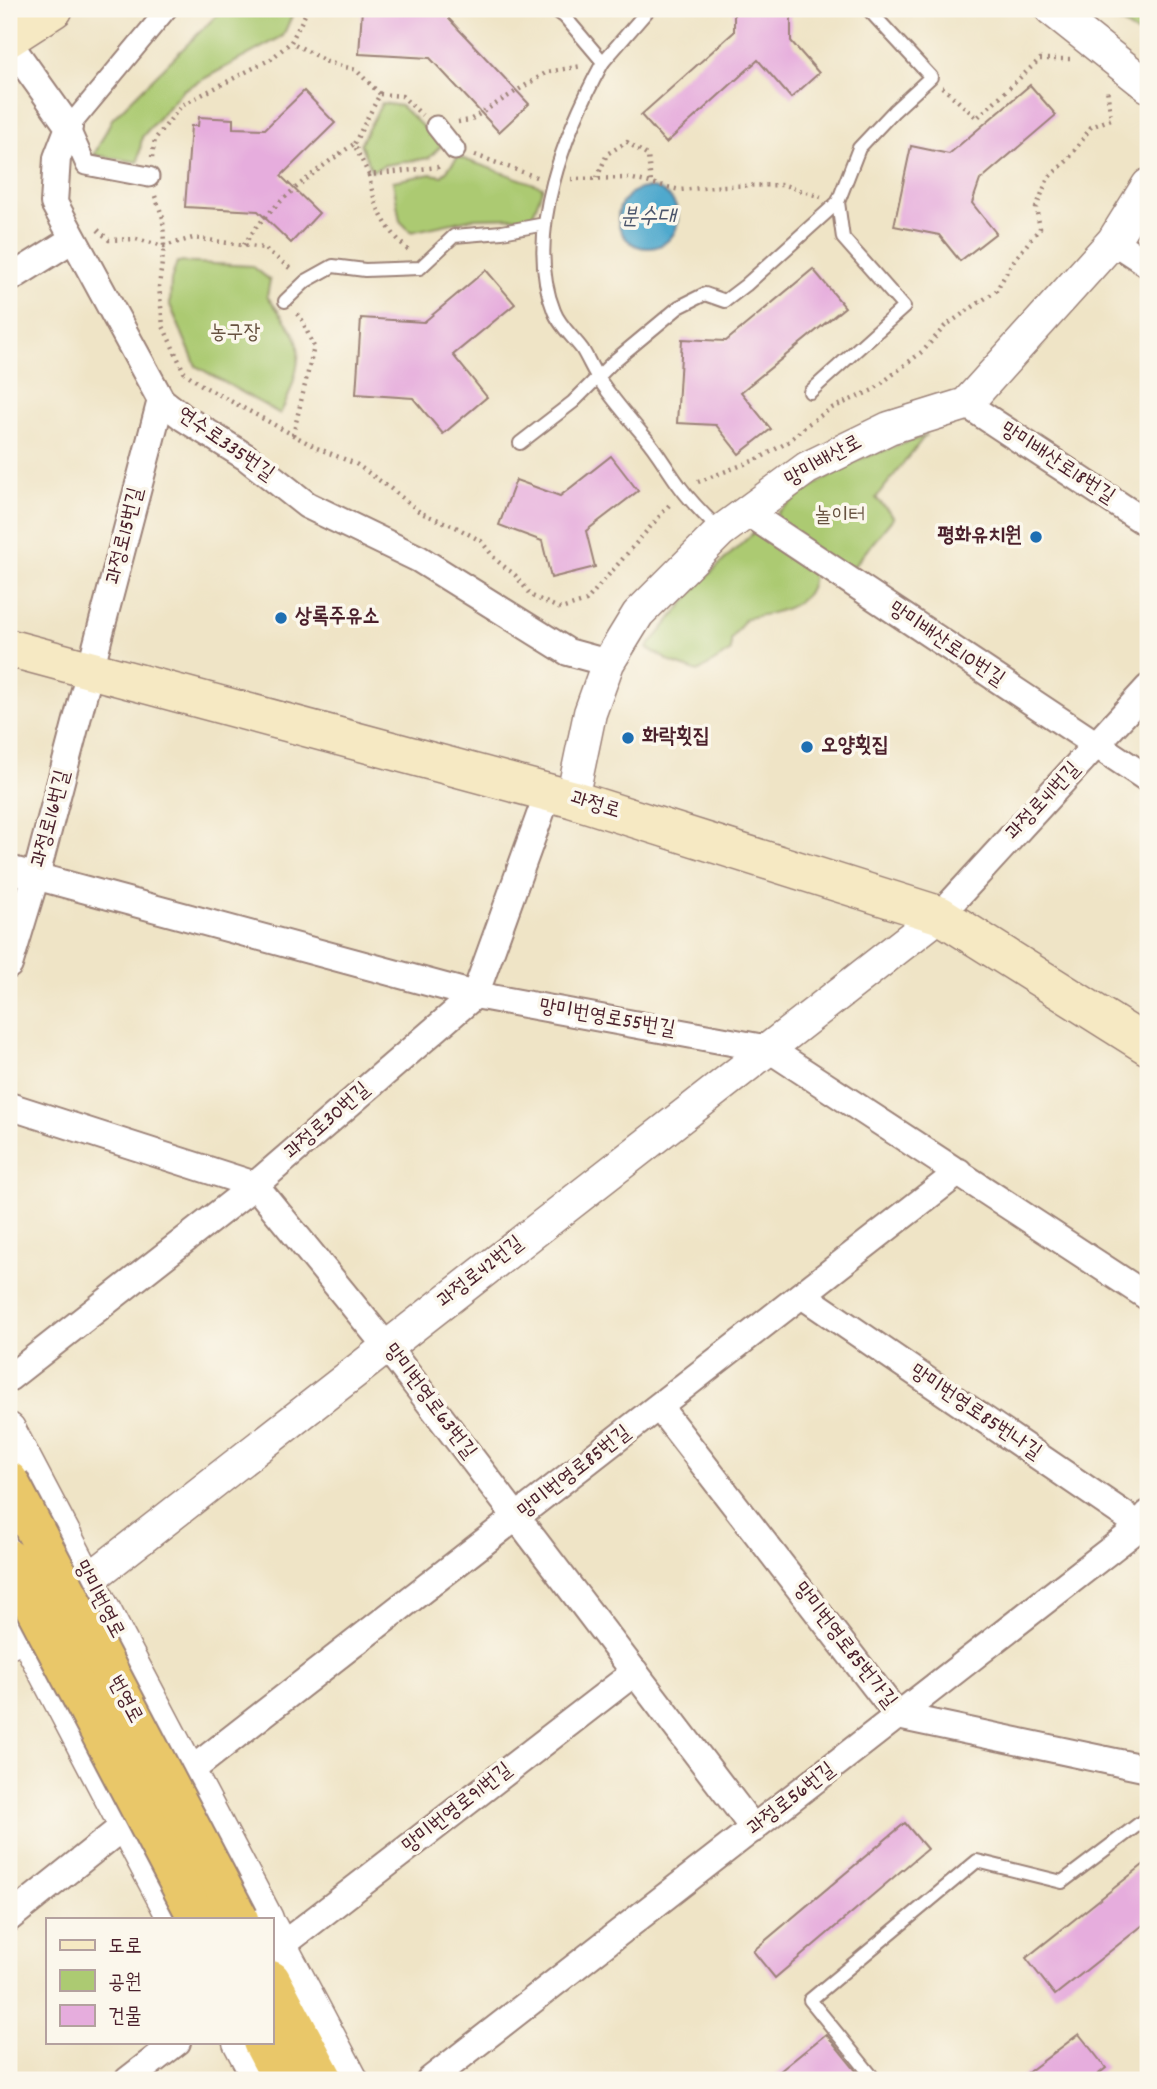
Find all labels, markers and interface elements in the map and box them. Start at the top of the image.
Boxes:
water label: 분수대 [620,202,678,235]
park label: 농구장 [210,319,260,349]
street label: 연수로335번길 [170,400,280,490]
street label: 망미배산로18번길 [994,416,1120,512]
street label: 망미배산로 [780,428,868,496]
street label: 과정로15번길 [99,484,153,588]
park label: 놀이터 [815,502,865,532]
place label: 평화유치원 [938,522,1022,552]
marker: 평화유치원 [1028,529,1044,545]
street label: 망미배산로10번길 [882,595,1010,695]
place label: 상록주유소 [295,603,380,633]
marker: 상록주유소 [273,610,289,626]
place label: 화락횟집 [642,723,710,753]
marker: 화락횟집 [620,730,636,746]
place label: 오양횟집 [821,732,889,762]
marker: 오양횟집 [799,739,815,755]
street label: 과정로41번길 [1000,756,1088,848]
street label: 과정로16번길 [25,767,79,871]
street label: 과정로 [566,784,624,828]
street label: 망미번영로55번길 [537,992,678,1046]
street label: 과정로30번길 [278,1076,378,1168]
street label: 과정로42번길 [431,1230,531,1316]
street label: 망미번영로63번길 [376,1338,483,1466]
street label: 망미번영로85번나길 [903,1358,1047,1468]
street label: 망미번영로85번길 [512,1419,638,1527]
street label: 망미번영로 [65,1556,131,1644]
street label: 망미번영로85번가길 [785,1576,903,1716]
street label: 번영로 [99,1671,149,1729]
street label: 망미번영로91번길 [397,1756,520,1862]
street label: 과정로56번길 [742,1756,842,1844]
legend [46,1918,273,2044]
text: 도로 [108,1933,142,1963]
text: 공원 [108,1969,142,1999]
text: 건물 [108,2003,142,2033]

